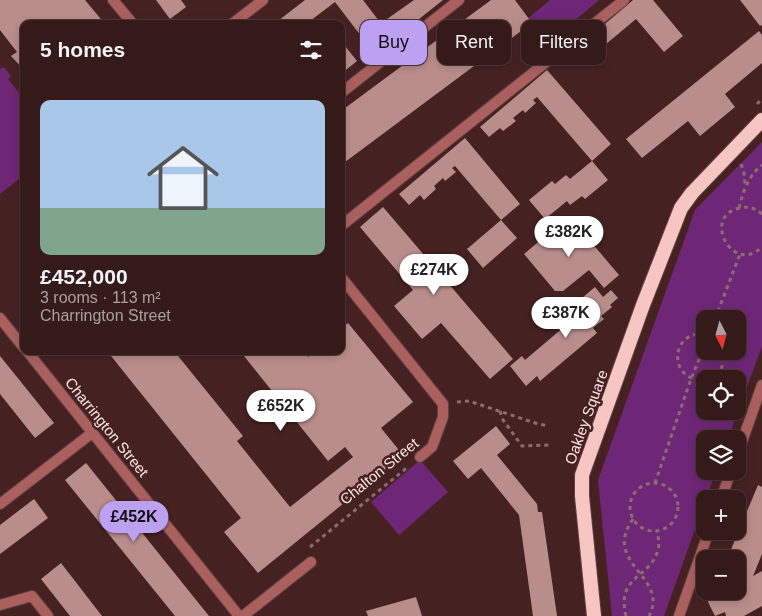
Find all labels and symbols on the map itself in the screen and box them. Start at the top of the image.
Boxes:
pin: £382K [534,216,604,258]
pin: £274K [399,254,469,296]
pin: £387K [531,296,601,339]
north arrow [696,310,746,360]
street label: Oakley Square [561,367,611,467]
street label: Charrington Street [62,374,153,481]
pin: £652K [246,390,316,432]
street label: Chalton Street [336,434,422,508]
pin: £452K [99,500,169,543]

